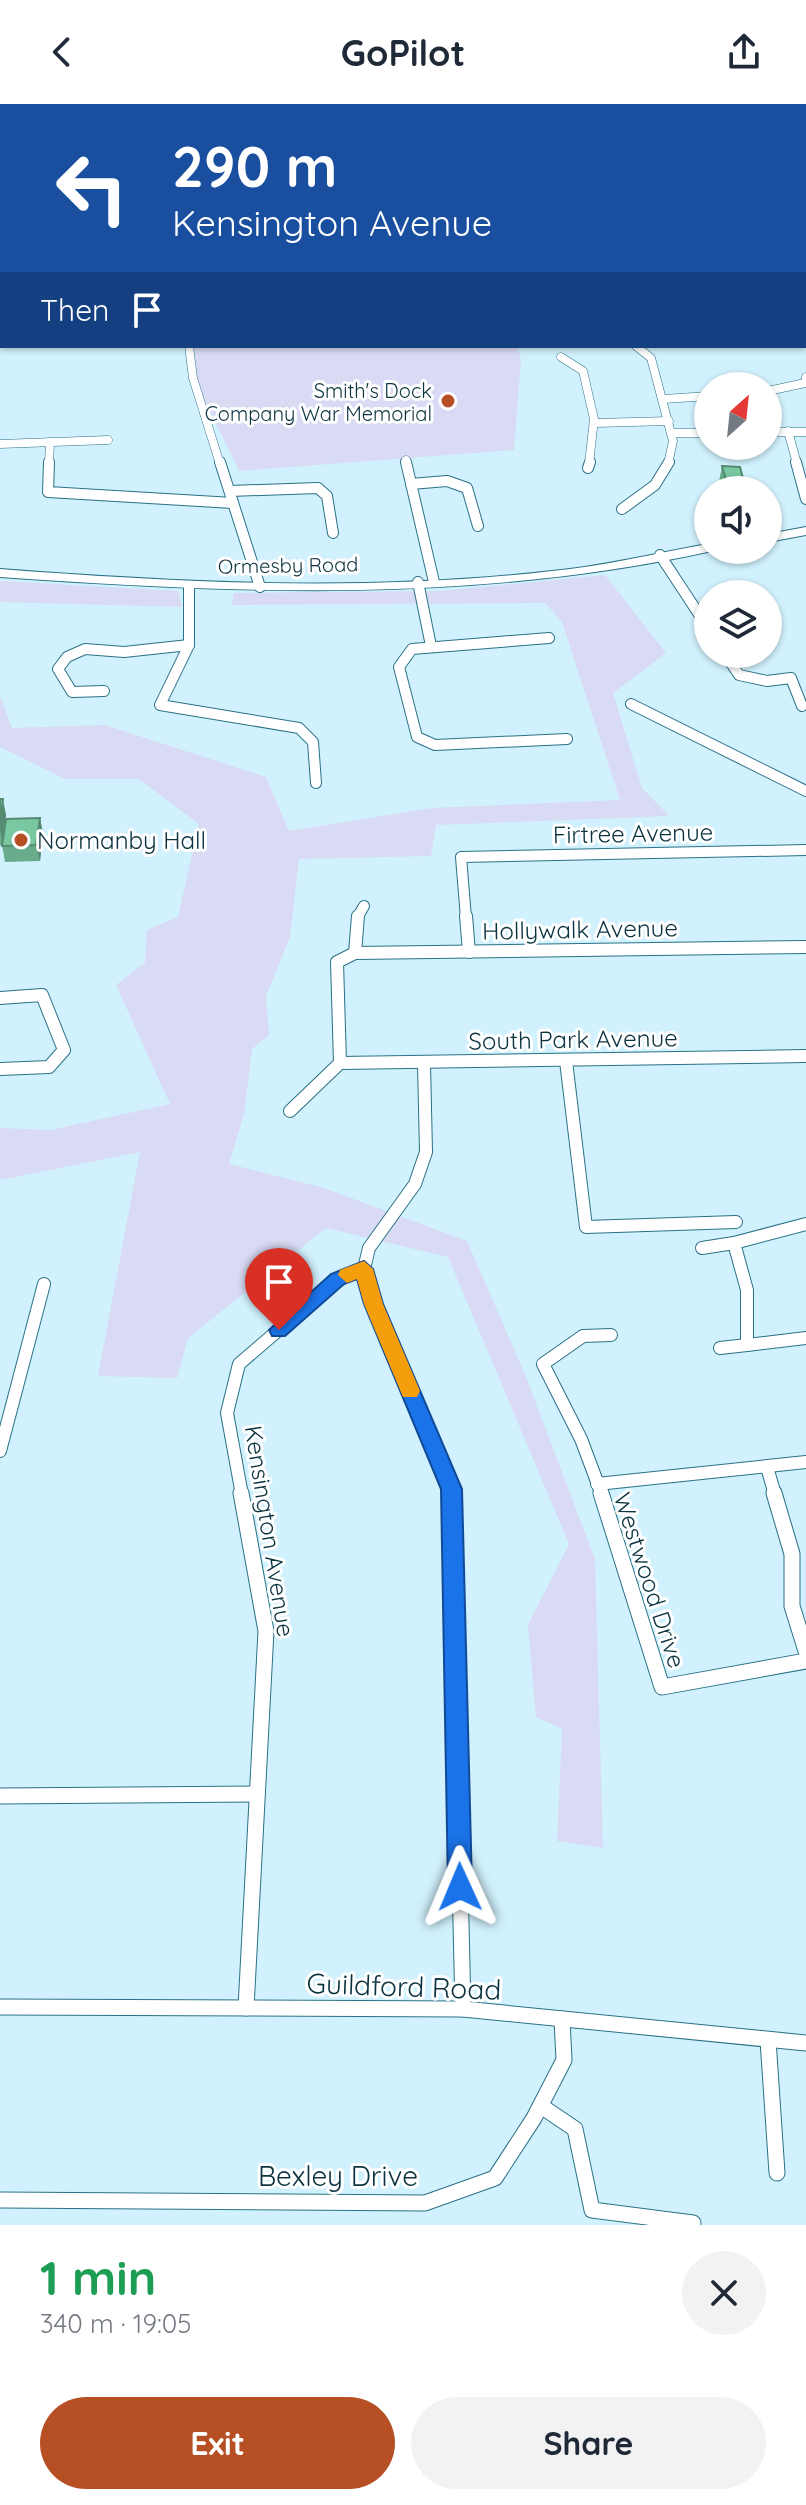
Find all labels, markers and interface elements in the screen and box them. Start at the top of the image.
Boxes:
icon: back [40,30,84,74]
text: GoPilot [341,30,465,75]
icon: share [722,30,766,74]
text: 290 m [172,131,337,201]
icon: left [40,136,144,240]
text: Kensington Avenue [172,200,492,245]
icon: arrive [125,288,169,332]
text: Then [40,291,109,329]
north arrow [694,372,782,460]
map controls [694,372,782,668]
place label: Smith's Dock Company War Memorial [205,378,432,426]
marker: Smith's Dock Company War Memorial [439,392,457,410]
button: sound [694,476,782,564]
street label: Ormesby Road [218,551,358,579]
button: layers [694,580,782,668]
street label: Firtree Avenue [552,817,714,849]
place label: Normanby Hall [37,825,206,855]
marker: Normanby Hall [12,831,30,849]
street label: Hollywalk Avenue [482,912,678,946]
street label: South Park Avenue [468,1022,678,1056]
pin [245,1248,313,1330]
icon: arrive [257,1260,301,1304]
street label: Kensington Avenue [238,1423,302,1639]
street label: Westwood Drive [608,1489,692,1671]
position arrow [418,1845,502,1929]
street label: Guildford Road [306,1965,502,2007]
street label: Bexley Drive [258,2158,418,2193]
text: 1 min [40,2247,156,2307]
button: close [682,2251,766,2335]
text: 340 m · 19:05 [40,2307,192,2340]
button: Exit [40,2397,395,2489]
button: Share [411,2397,766,2489]

